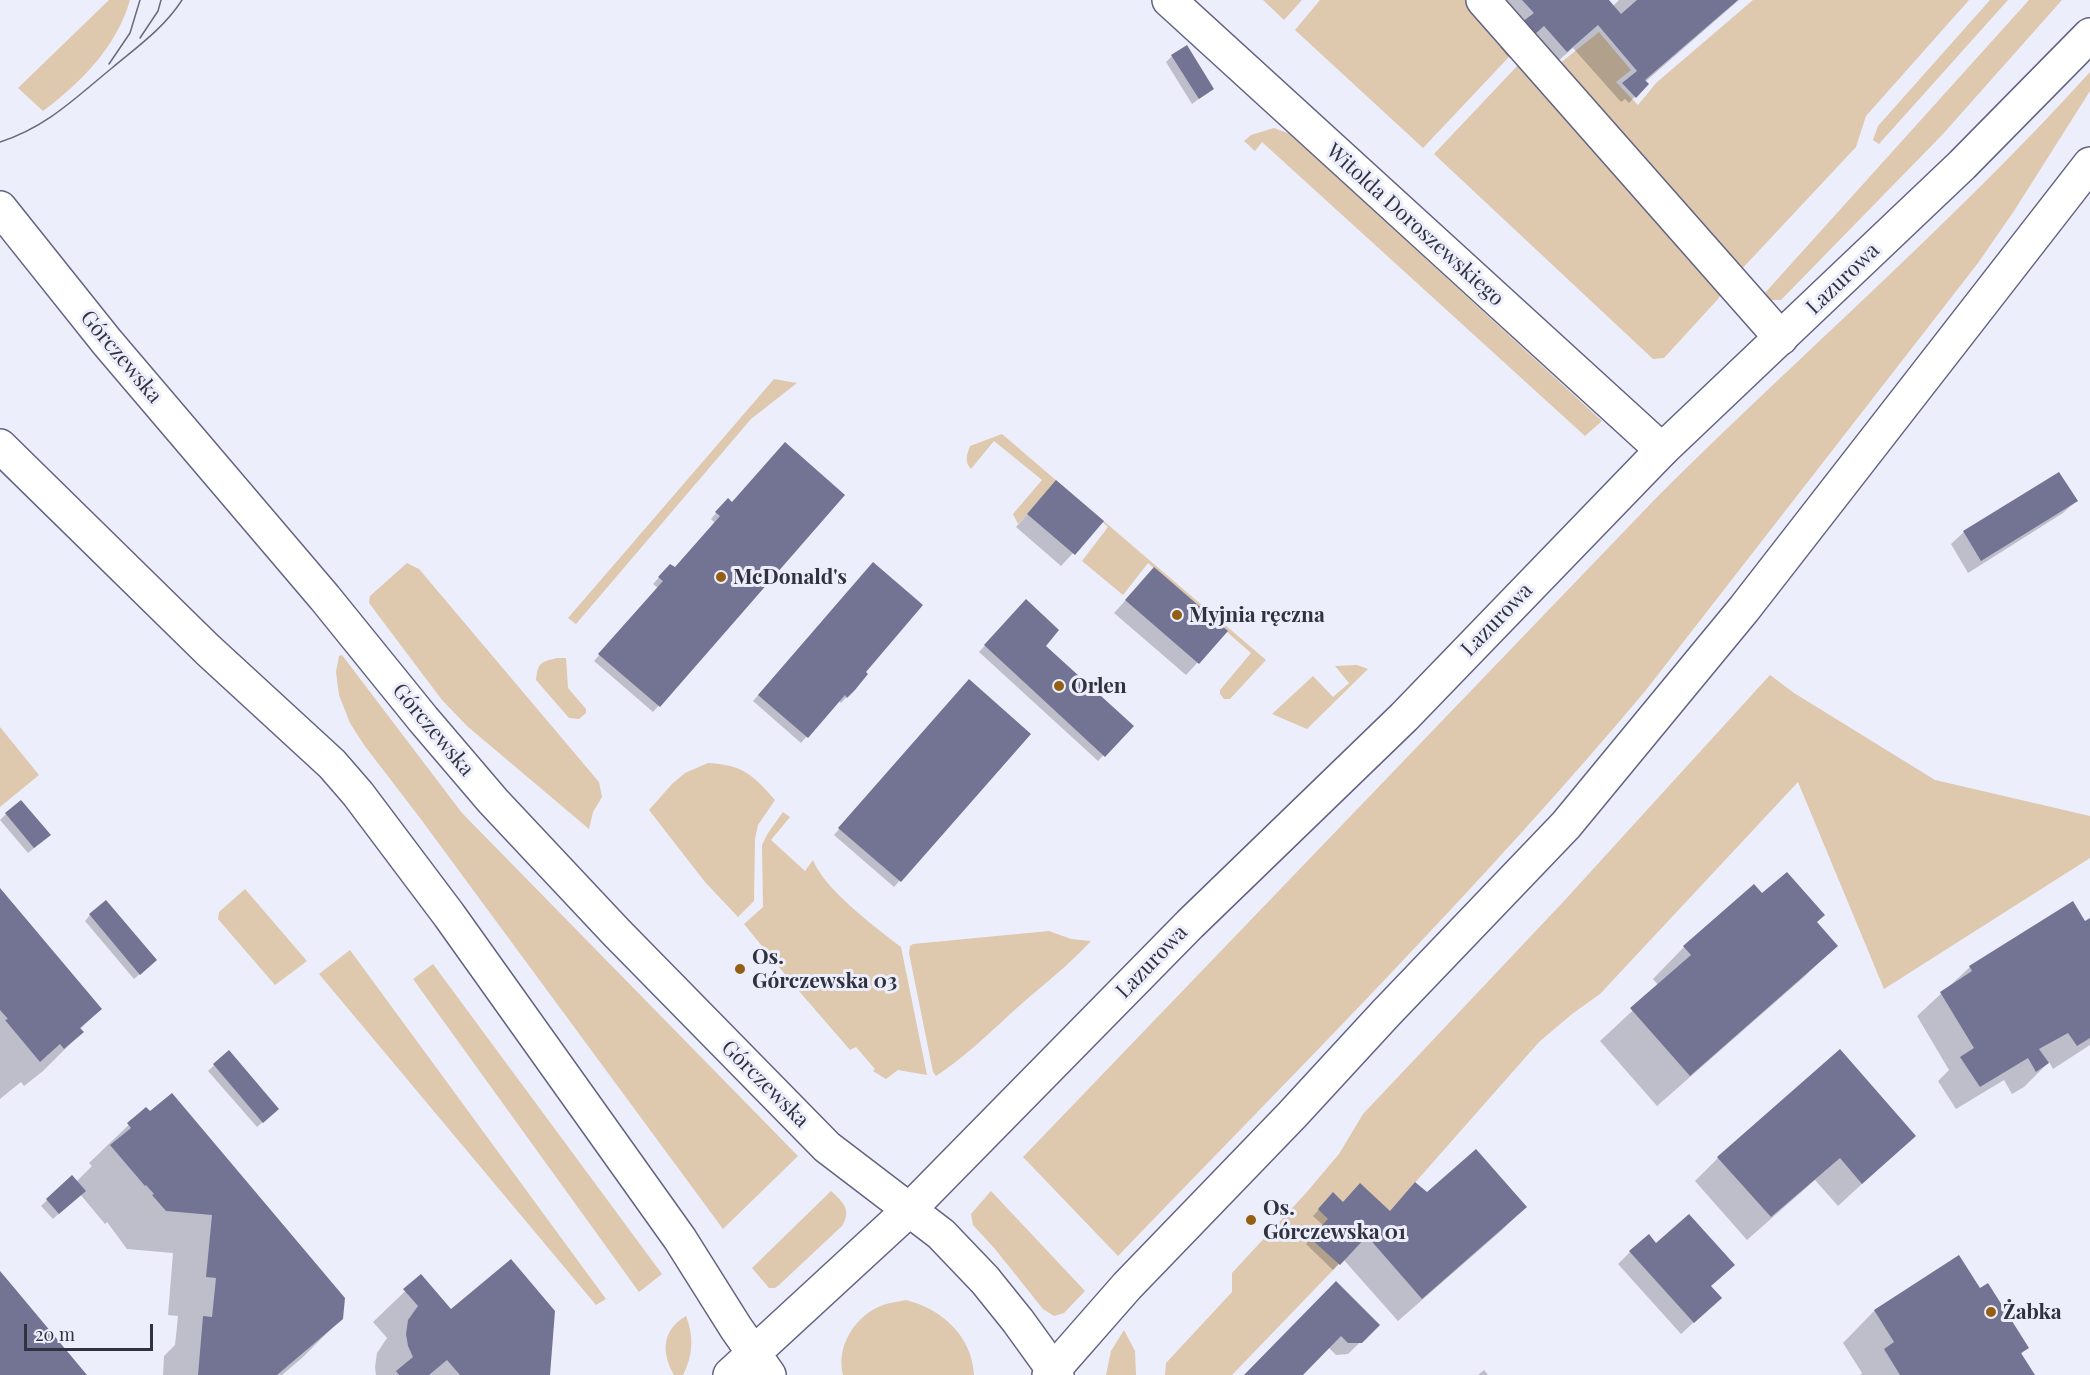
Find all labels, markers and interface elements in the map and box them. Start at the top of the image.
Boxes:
street label: Witolda Doroszewskiego [1321,139,1509,311]
street label: Lazurowa [1801,238,1885,320]
street label: Górczewska [75,306,167,408]
place label: McDonald's [733,564,847,590]
marker: McDonald's [714,570,728,584]
street label: Lazurowa [1456,578,1538,662]
place label: Myjnia ręczna [1189,602,1325,628]
marker: Myjnia ręczna [1170,608,1184,622]
place label: Orlen [1071,673,1127,699]
street label: Górczewska [387,679,479,781]
marker: Orlen [1052,679,1066,693]
street label: Lazurowa [1111,920,1193,1004]
place label: Os. Górczewska 03 [752,944,897,994]
marker: Os. Górczewska 03 [733,962,747,976]
street label: Górczewska [716,1035,814,1133]
place label: Os. Górczewska 01 [1263,1195,1406,1245]
marker: Os. Górczewska 01 [1244,1213,1258,1227]
place label: Żabka [2003,1299,2062,1325]
marker: Żabka [1984,1305,1998,1319]
scale bar [27,1312,156,1350]
text: 20 m [35,1322,75,1346]

